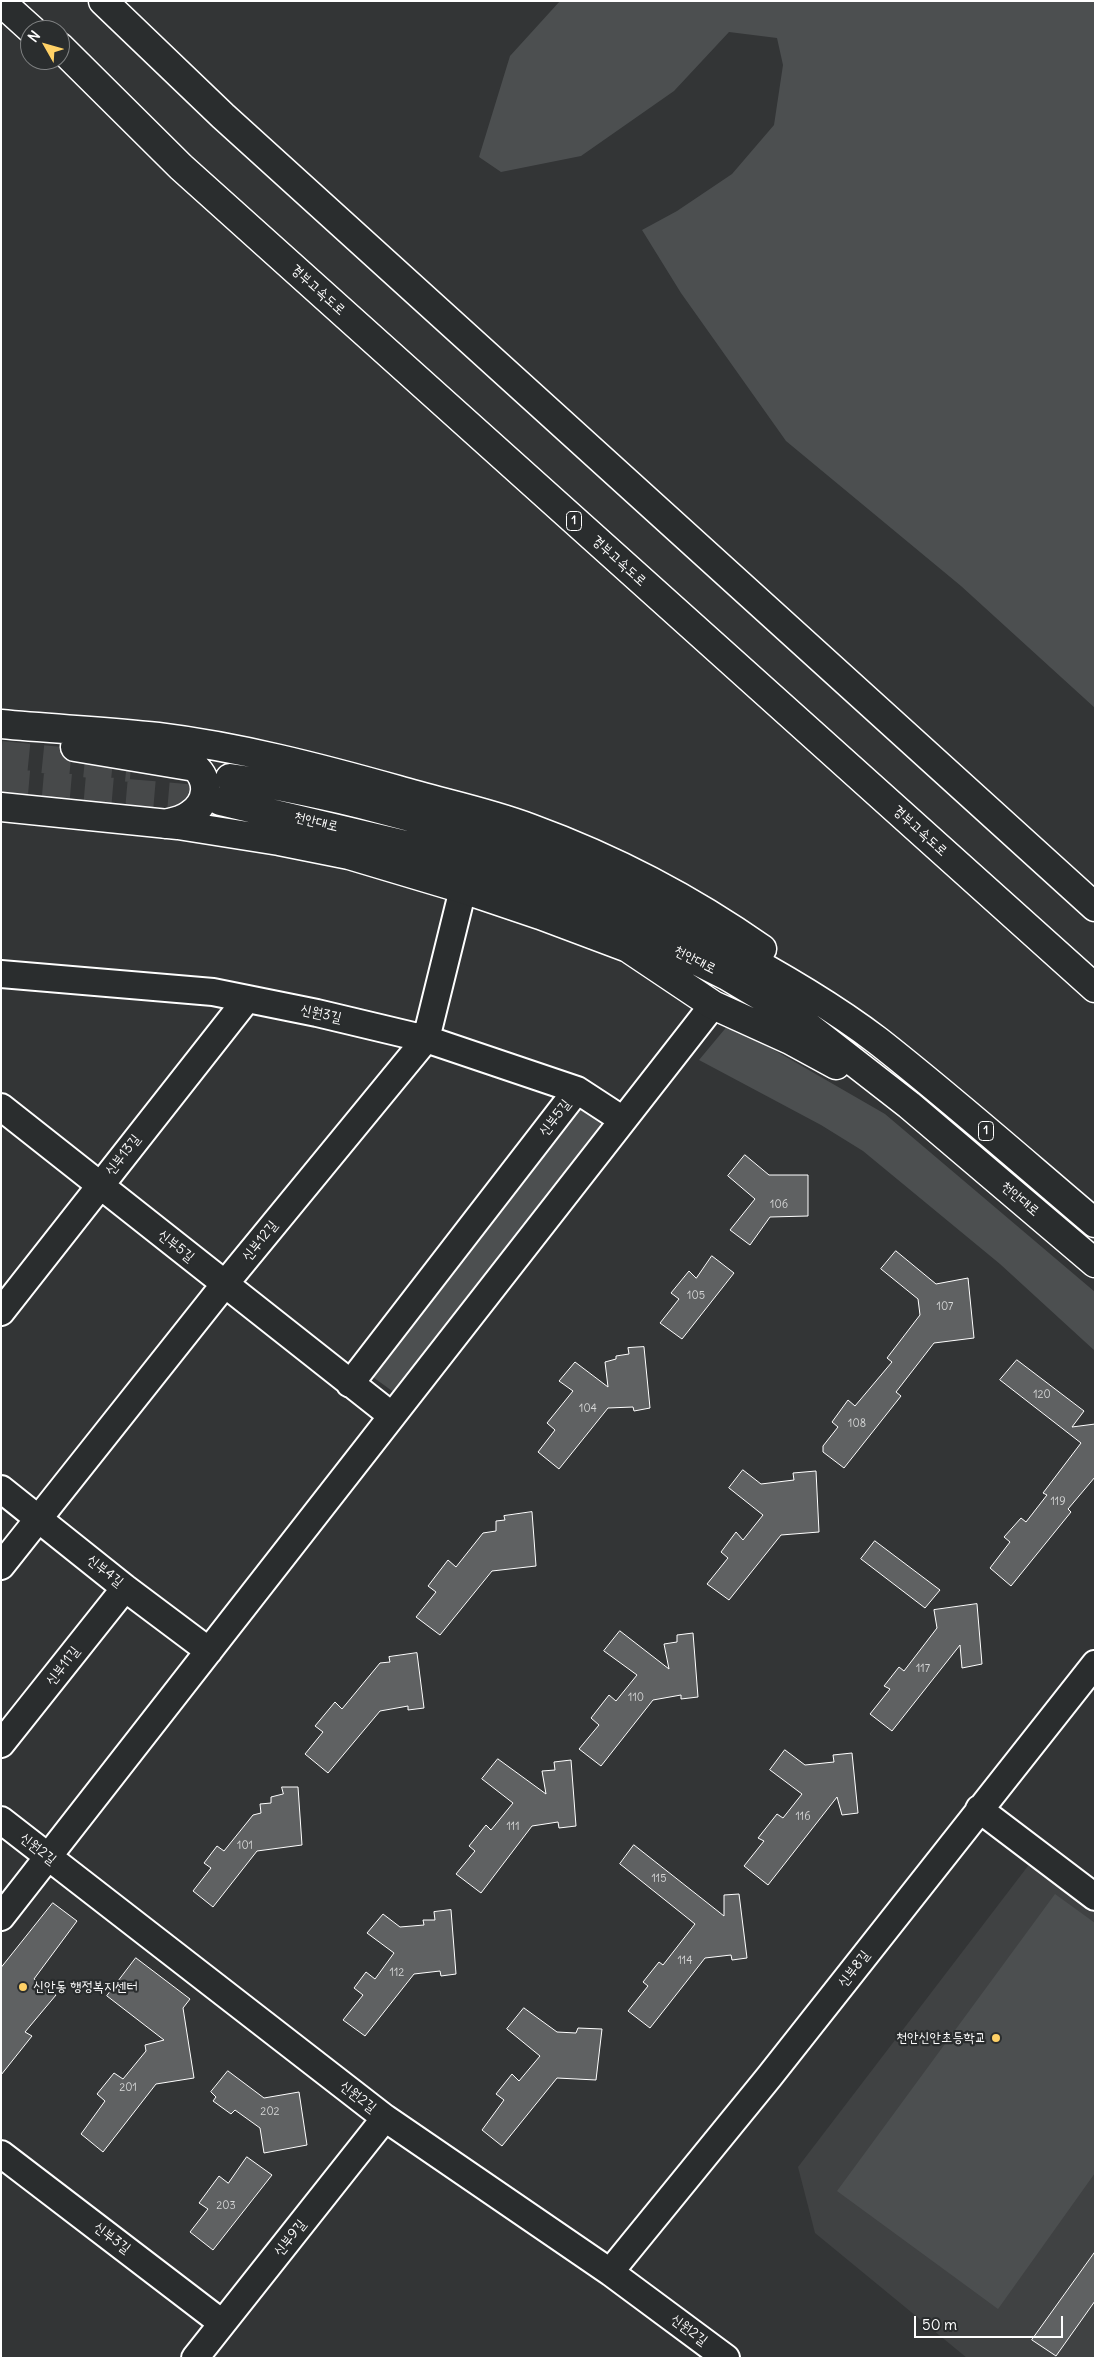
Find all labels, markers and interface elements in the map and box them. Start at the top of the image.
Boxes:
north arrow [20,20,70,70]
text: N [24,27,44,46]
street label: 경부고속도로 [287,261,349,319]
road number: 1 [566,512,582,530]
street label: 경부고속도로 [588,532,650,590]
street label: 경부고속도로 [889,802,951,860]
street label: 천안대로 [292,808,340,836]
street label: 천안대로 [671,942,719,978]
street label: 신원3길 [299,1001,343,1027]
street label: 신부5길 [535,1096,575,1140]
road number: 1 [978,1122,994,1140]
street label: 신부13길 [102,1131,144,1179]
street label: 천안대로 [997,1178,1043,1220]
house number: 106 [770,1198,788,1212]
street label: 신부12길 [239,1217,281,1265]
street label: 신부5길 [154,1226,198,1266]
house number: 105 [687,1289,705,1303]
house number: 107 [937,1300,953,1314]
house number: 120 [1033,1388,1051,1402]
house number: 104 [579,1402,597,1416]
house number: 108 [848,1417,866,1431]
house number: 119 [1050,1495,1066,1509]
street label: 신부4길 [83,1551,127,1591]
street label: 신부11길 [43,1643,83,1689]
house number: 117 [916,1662,930,1676]
house number: 110 [628,1691,644,1705]
house number: 116 [795,1810,811,1824]
house number: 111 [506,1820,520,1834]
street label: 신원2길 [16,1830,60,1868]
house number: 101 [237,1839,253,1853]
house number: 115 [651,1872,667,1886]
street label: 신부8길 [834,1947,874,1991]
house number: 114 [677,1954,693,1968]
house number: 112 [390,1966,404,1980]
place label: 신안동 행정복지센터 [33,1979,138,1995]
marker: 신안동 행정복지센터 [17,1981,29,1993]
place label: 천안신안초등학교 [896,2030,986,2046]
marker: 천안신안초등학교 [990,2032,1002,2044]
street label: 신원2길 [336,2078,380,2116]
house number: 201 [119,2081,137,2095]
house number: 202 [260,2105,280,2119]
house number: 203 [216,2199,236,2213]
street label: 신부9길 [270,2216,310,2260]
street label: 신부3길 [90,2219,134,2257]
scale bar [916,2306,1065,2338]
street label: 신원2길 [667,2311,711,2349]
text: 50 m [922,2315,957,2334]

